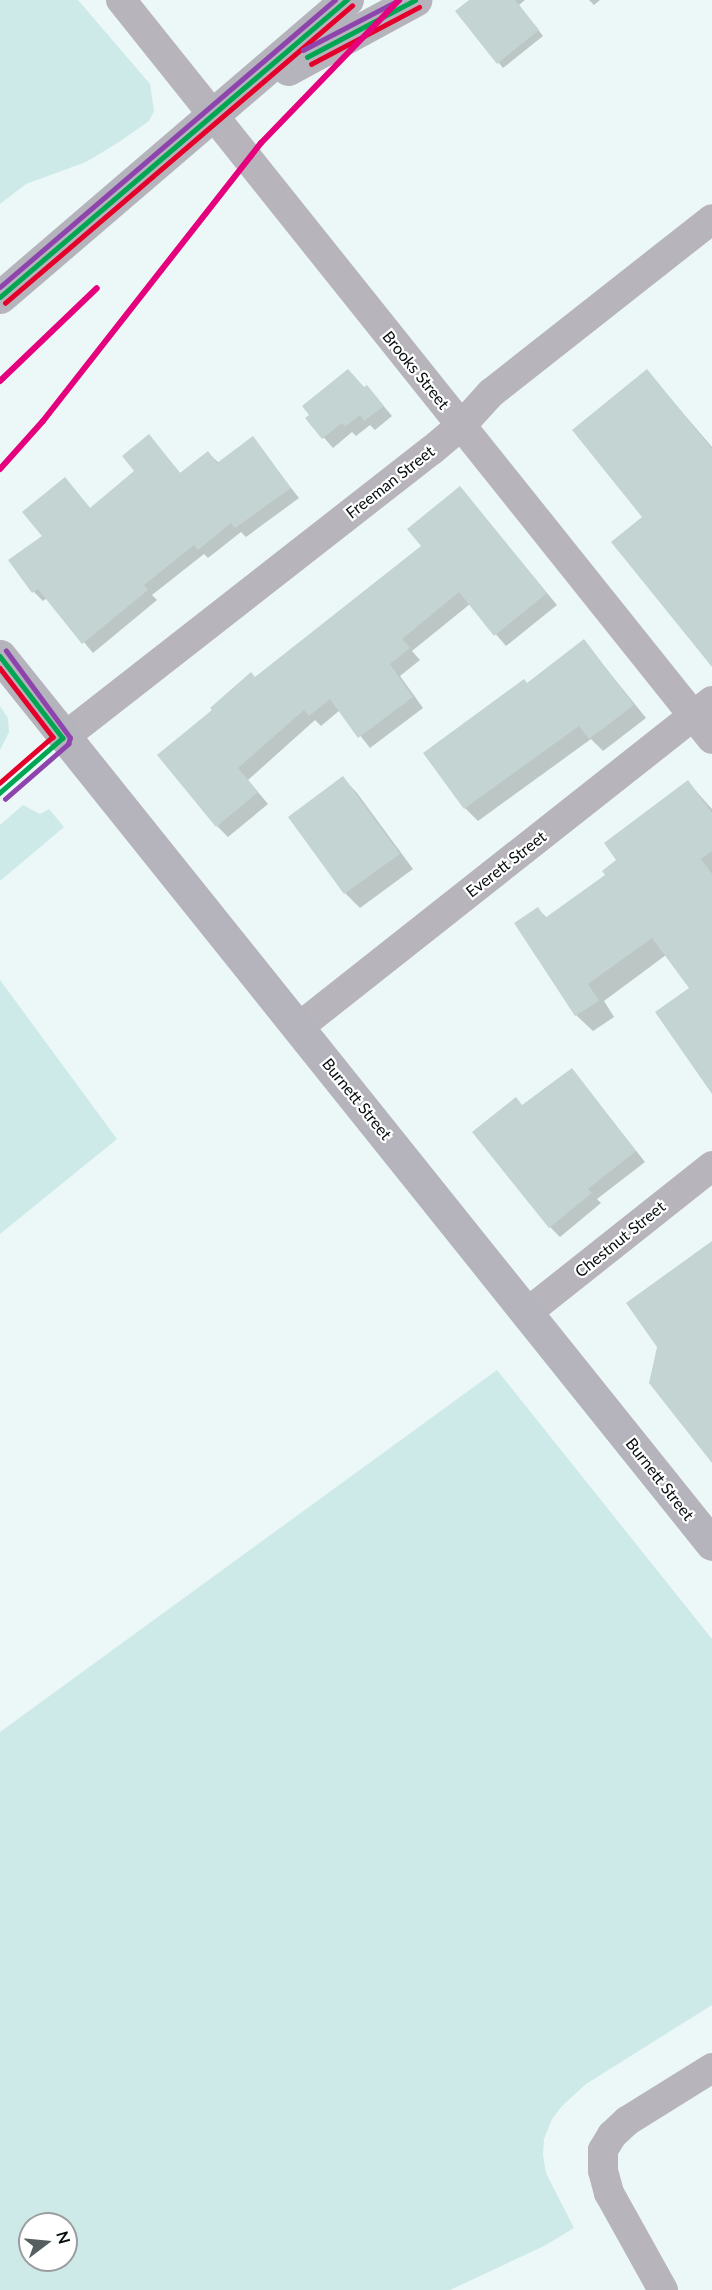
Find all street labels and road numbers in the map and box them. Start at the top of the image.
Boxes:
street label: Brooks Street [379,327,453,413]
street label: Freeman Street [342,441,438,523]
street label: Everett Street [462,827,550,901]
street label: Burnett Street [318,1054,396,1144]
street label: Chestnut Street [571,1197,669,1281]
street label: Burnett Street [622,1434,698,1524]

